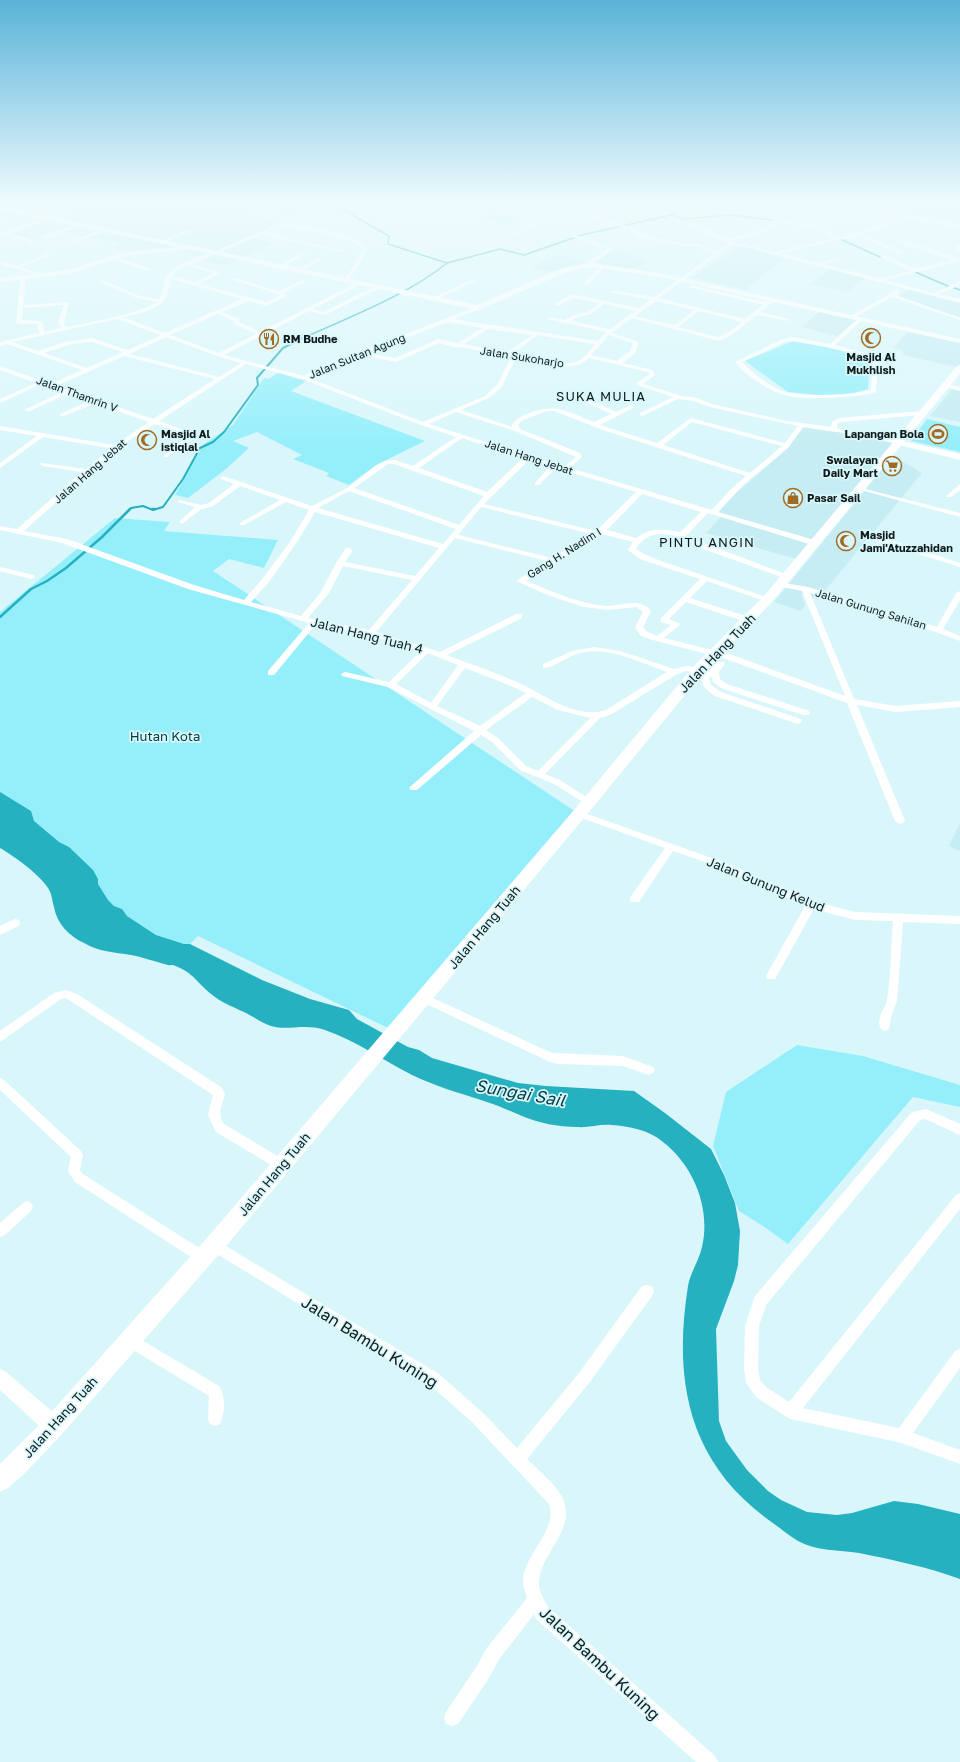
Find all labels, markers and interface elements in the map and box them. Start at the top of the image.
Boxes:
mosque icon: Masjid Al Mukhlish [860,327,882,349]
restaurant icon: RM Budhe [258,328,280,350]
street label: Jalan Sultan Agung [307,330,407,381]
place label: RM Budhe [283,332,338,345]
street label: Jalan Sukoharjo [479,343,565,370]
place label: Masjid Al Mukhlish [846,350,896,376]
street label: Jalan Thamrin V [35,373,120,414]
district label: SUKA MULIA [556,388,646,404]
sports icon: Lapangan Bola [927,423,949,445]
place label: Masjid Al istiqlal [161,427,211,453]
place label: Lapangan Bola [844,427,924,440]
mosque icon: Masjid Al istiqlal [136,429,158,451]
street label: Jalan Hang Jebat [51,435,129,506]
street label: Jalan Hang Jebat [483,436,575,477]
place label: Swalayan Daily Mart [823,453,879,479]
supermarket icon: Swalayan Daily Mart [881,455,903,477]
shop icon: Pasar Sail [782,487,804,509]
place label: Pasar Sail [807,491,861,504]
street label: Gang H. Nadim I [524,525,603,581]
place label: Masjid Jami'Atuzzahidan [860,528,953,554]
mosque icon: Masjid Jami'Atuzzahidan [835,530,857,552]
district label: PINTU ANGIN [659,534,755,550]
street label: Jalan Gunung Sahilan [814,585,928,632]
street label: Jalan Hang Tuah [675,610,759,696]
street label: Jalan Hang Tuah 4 [309,613,425,657]
park label: Hutan Kota [130,728,200,744]
street label: Jalan Gunung Kelud [705,853,827,915]
street label: Jalan Hang Tuah [444,882,524,972]
water label: Sungai Sail [473,1074,567,1111]
street label: Jalan Hang Tuah [234,1129,314,1219]
street label: Jalan Bambu Kuning [298,1292,442,1392]
street label: Jalan Hang Tuah [19,1373,101,1461]
street label: Jalan Bambu Kuning [536,1602,664,1724]

